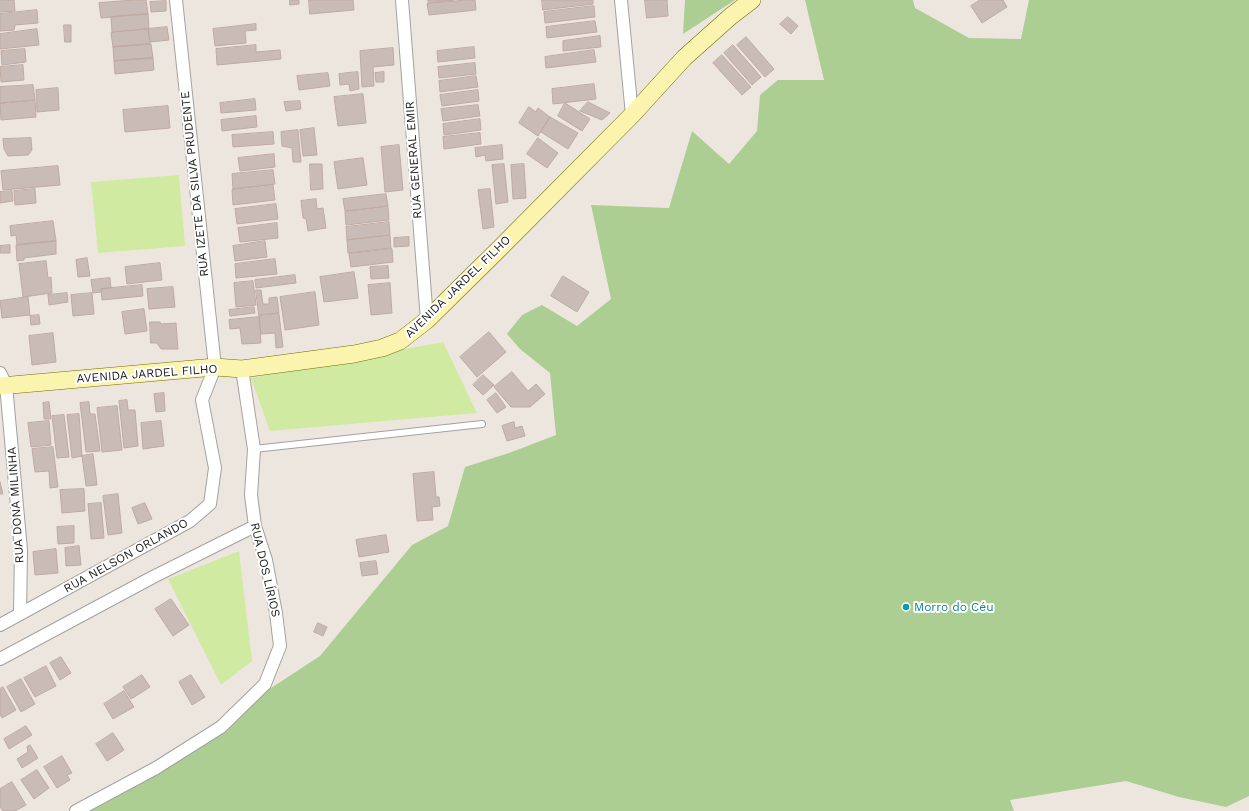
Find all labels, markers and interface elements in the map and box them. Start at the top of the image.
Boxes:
street label: RUA IZETE DA SILVA PRUDENTE [178,91,212,277]
street label: RUA GENERAL EMIR [403,101,425,219]
street label: AVENIDA JARDEL FILHO [402,233,514,341]
street label: AVENIDA JARDEL FILHO [76,362,218,386]
street label: RUA DONA MILINHA [5,446,27,564]
street label: RUA NELSON ORLANDO [61,516,191,596]
street label: RUA DOS LÍRIOS [247,521,283,619]
place label: Morro do Céu [914,600,994,614]
marker: Morro do Céu [901,602,911,612]

